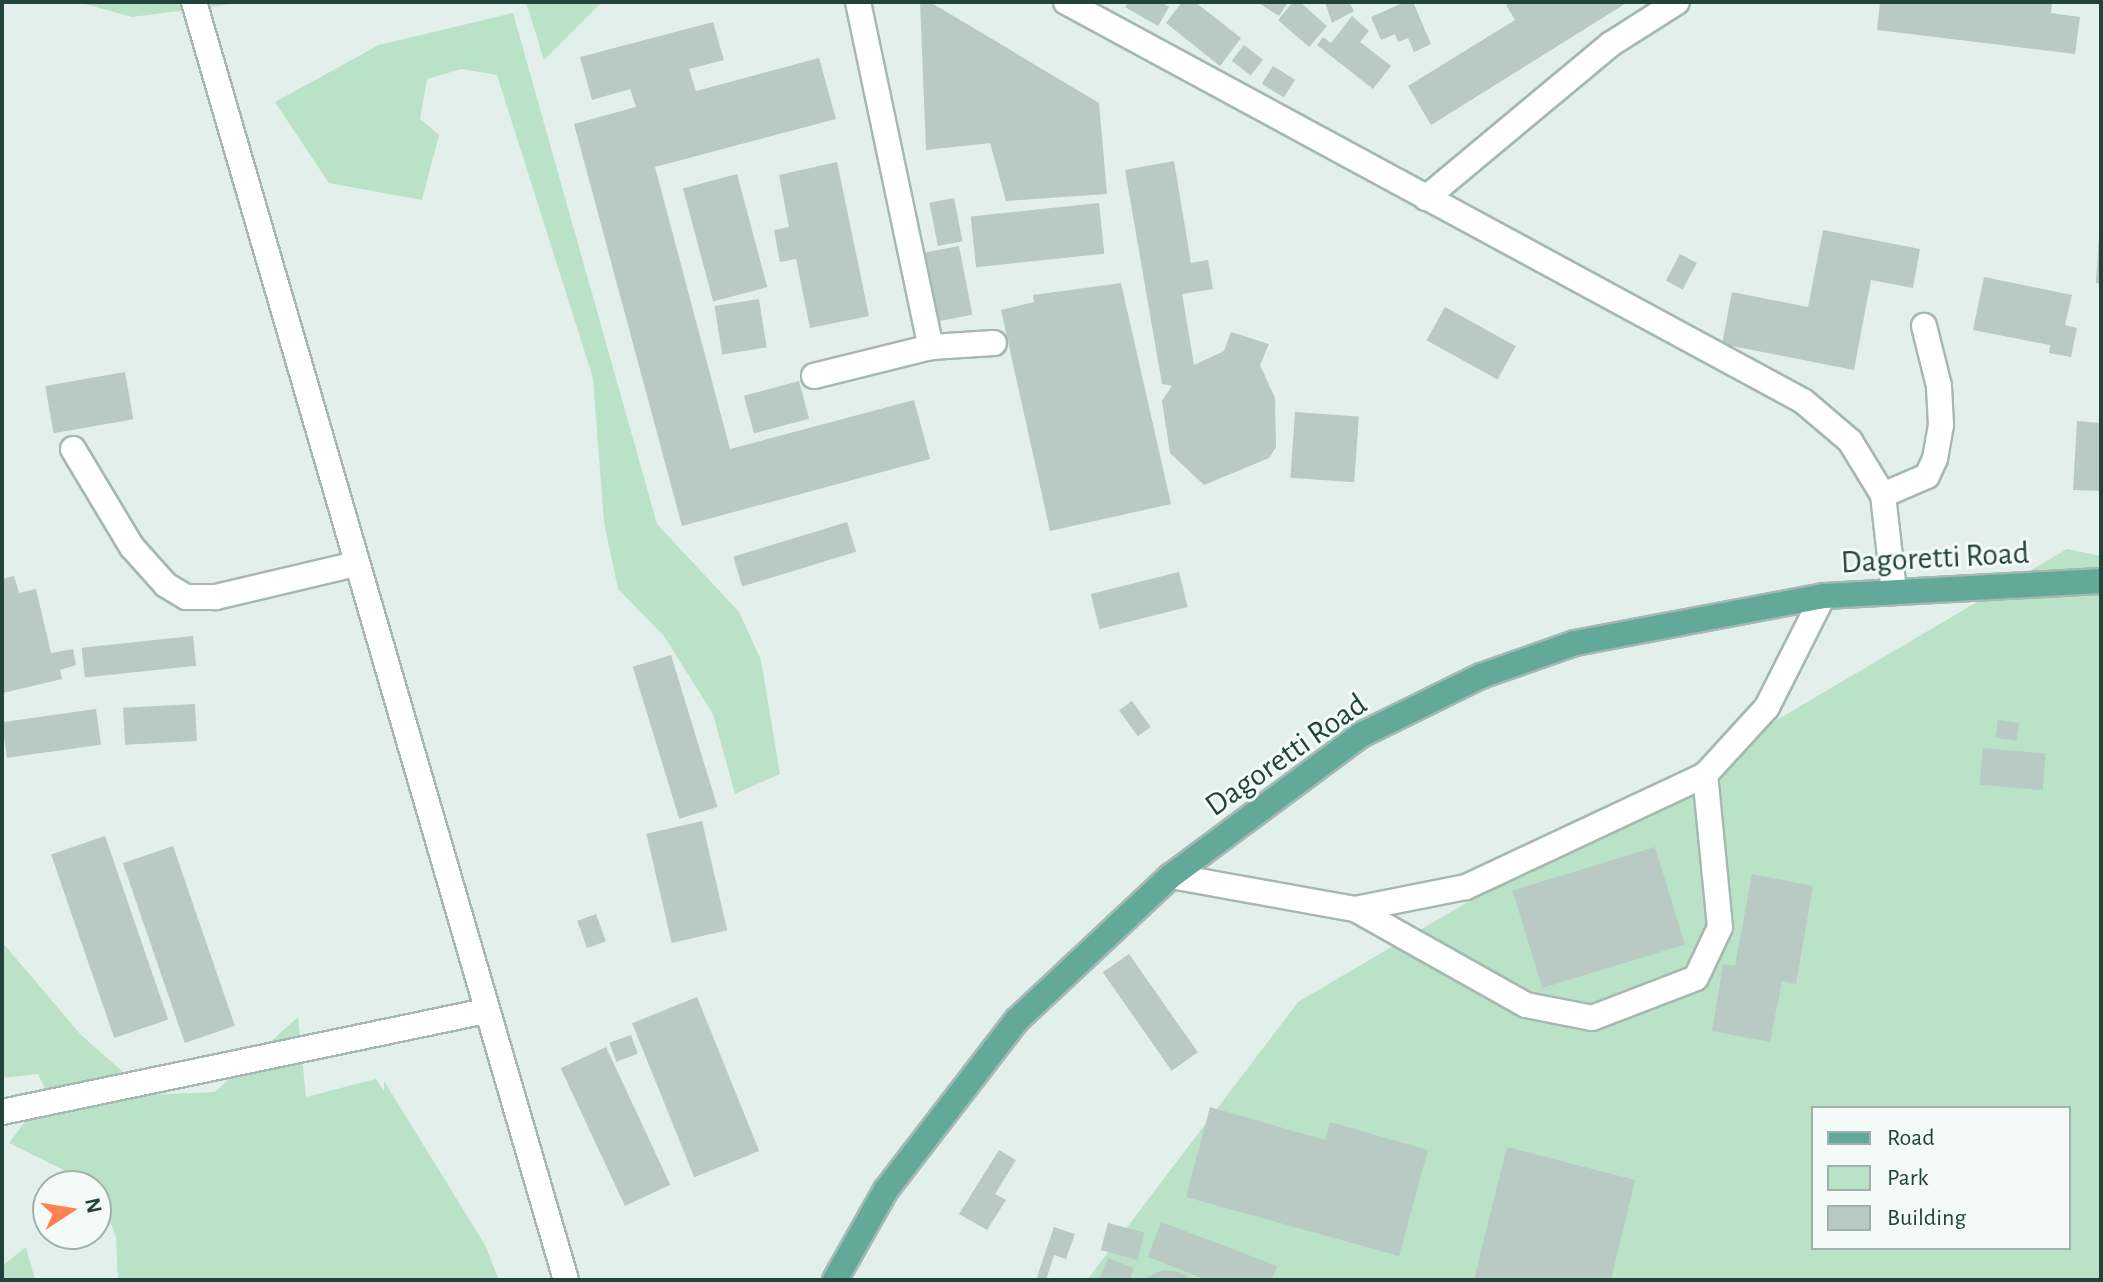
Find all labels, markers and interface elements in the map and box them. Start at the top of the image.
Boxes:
street label: Dagoretti Road [1840,534,2030,582]
street label: Dagoretti Road [1198,685,1374,825]
legend [1811,1106,2071,1250]
text: Road [1887,1126,1935,1150]
text: Park [1887,1166,1928,1190]
north arrow [32,1170,112,1250]
text: N [81,1196,106,1215]
text: Building [1887,1206,1966,1230]

